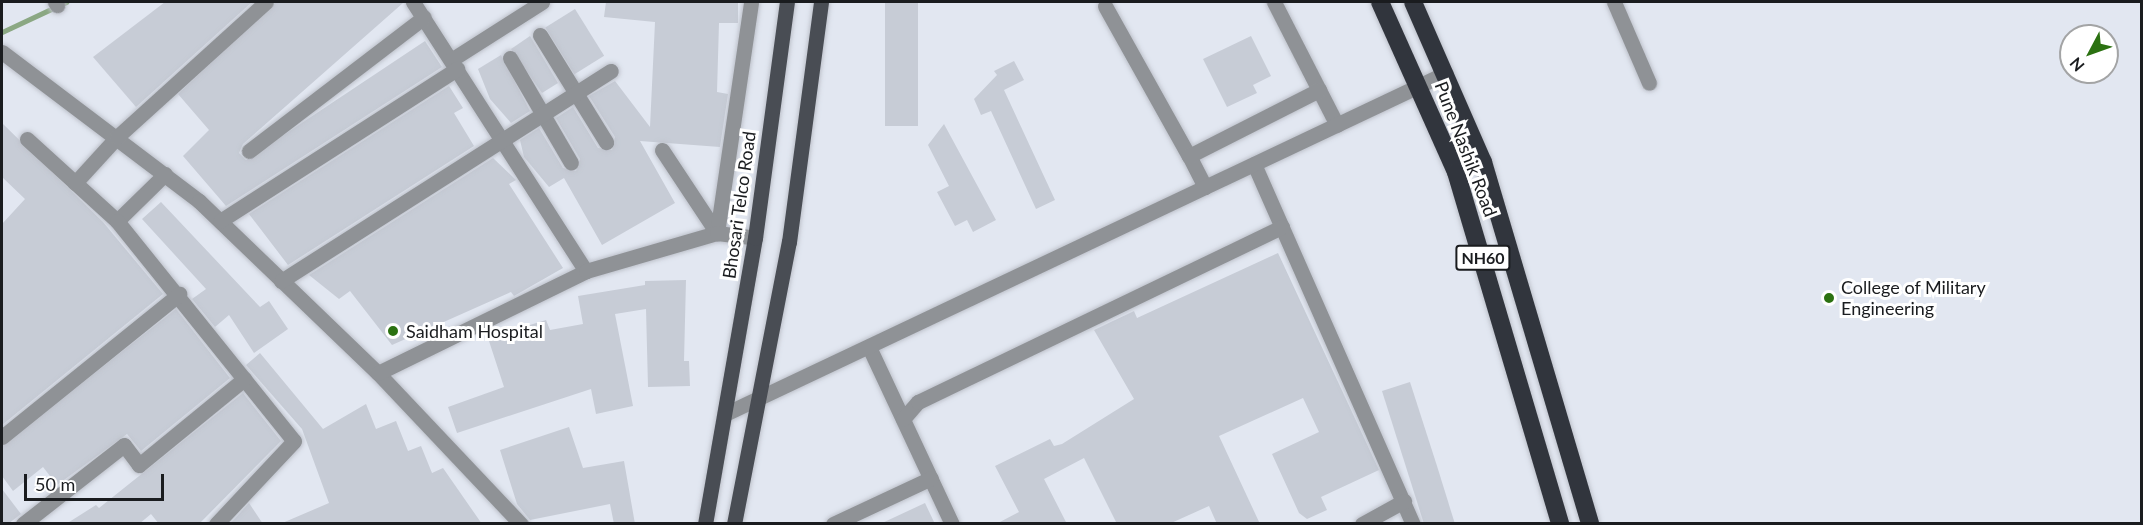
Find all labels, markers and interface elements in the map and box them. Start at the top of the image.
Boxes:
north arrow [2059,24,2119,84]
text: N [2065,54,2088,76]
street label: Pune Nashik Road [1430,78,1502,220]
street label: Bhosari Telco Road [718,130,760,280]
road number: NH60 [1454,245,1512,271]
place label: College of Military Engineering [1841,277,1986,320]
marker: College of Military Engineering [1822,291,1836,305]
place label: Saidham Hospital [406,320,543,342]
marker: Saidham Hospital [384,322,402,340]
scale bar [27,462,166,500]
text: 50 m [35,473,75,495]

